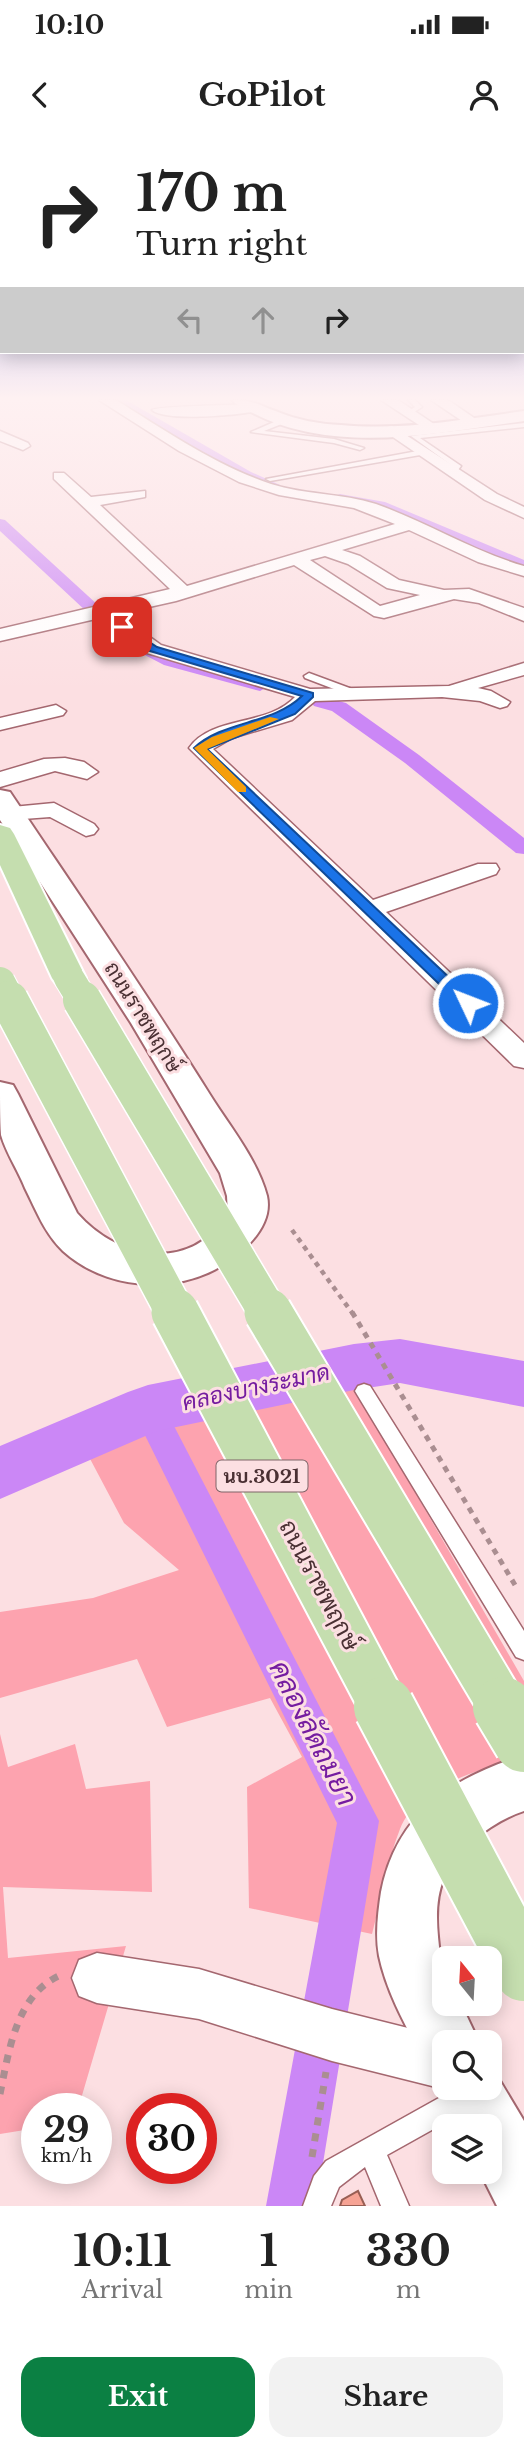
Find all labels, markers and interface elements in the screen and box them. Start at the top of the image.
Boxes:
text: 10:10 [35,9,104,41]
text: GoPilot [198,75,326,115]
icon: back [21,76,59,114]
icon: person [465,76,503,114]
text: 170 m [136,163,287,224]
icon: right [21,168,112,259]
text: Turn right [136,224,307,264]
icon: left [171,301,209,339]
icon: ahead [244,301,282,339]
icon: right [317,301,355,339]
pin [92,597,152,657]
icon: arrive [103,608,141,646]
street label: ถนนราชพฤกษ์ [99,956,189,1078]
position arrow [431,966,505,1040]
water label: คลองบางระมาด [180,1358,332,1416]
road number: นบ.3021 [216,1460,308,1492]
street label: ถนนราชพฤกษ์ [273,1514,368,1656]
water label: คลองลัดถมยา [262,1654,365,1811]
north arrow [432,1946,502,2016]
map controls [432,1946,502,2184]
button: search [432,2030,502,2100]
speed limit sign: 30 [126,2093,217,2184]
text: 29 [43,2108,90,2151]
button: layers [432,2114,502,2184]
text: km/h [41,2145,92,2167]
text: 10:11 [73,2225,172,2277]
text: 1 [260,2225,278,2277]
text: 330 [366,2225,451,2277]
text: Arrival [82,2276,163,2304]
text: min [244,2276,293,2304]
text: m [396,2276,421,2304]
button: Exit [21,2357,255,2437]
button: Share [269,2357,503,2437]

